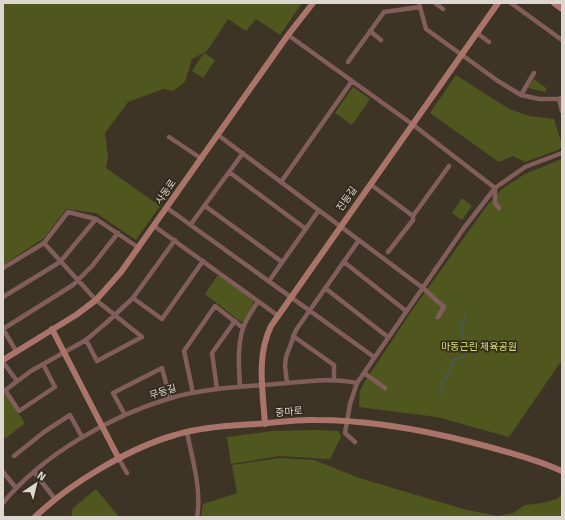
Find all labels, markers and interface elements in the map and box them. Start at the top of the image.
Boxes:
street label: 사동로 [153,177,179,207]
street label: 진등길 [334,184,360,214]
park label: 마동근린 체육공원 [441,341,517,353]
street label: 무등길 [148,382,178,402]
street label: 중마로 [275,405,303,419]
north arrow [16,464,56,504]
text: N [35,469,48,484]

